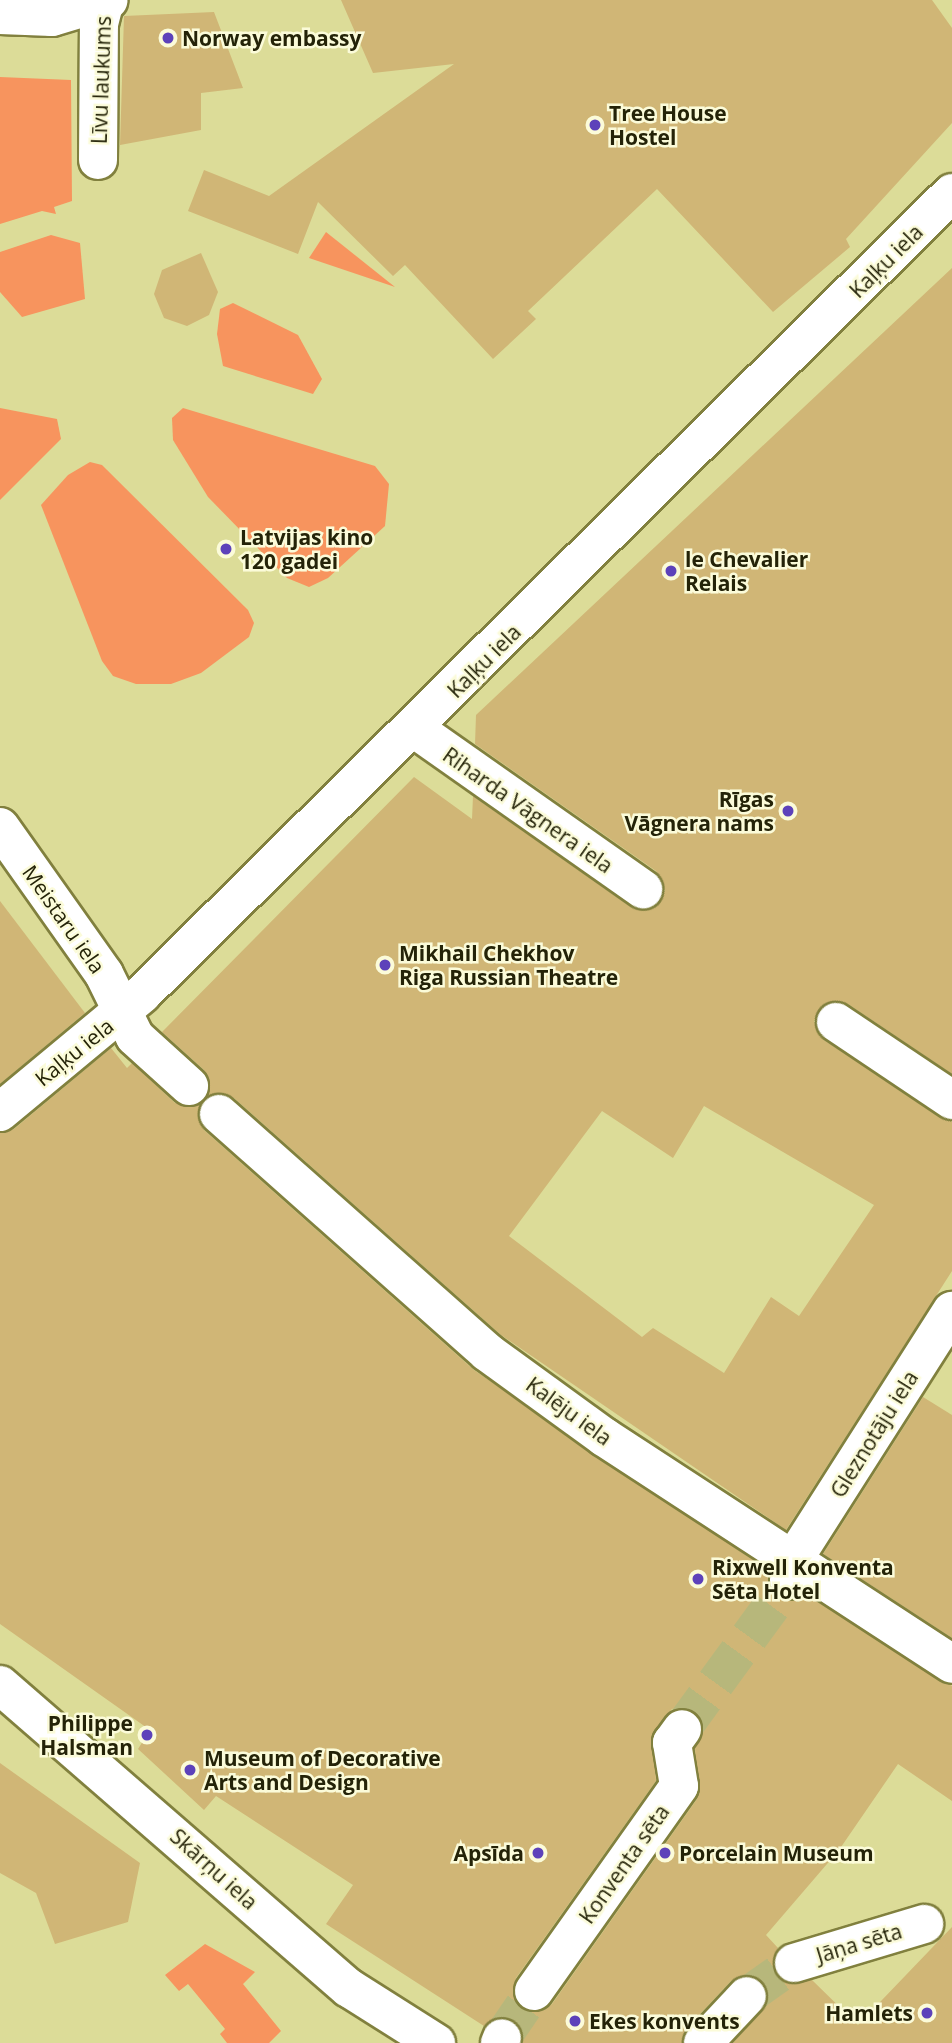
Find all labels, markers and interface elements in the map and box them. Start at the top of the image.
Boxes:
street label: Līvu laukums [86,15,116,145]
place label: Norway embassy [182,25,361,51]
marker: Norway embassy [160,30,176,46]
place label: Tree House Hostel [609,100,727,150]
marker: Tree House Hostel [587,117,603,133]
street label: Kaļķu iela [844,219,928,303]
place label: Latvijas kino 120 gadei [240,524,373,574]
marker: Latvijas kino 120 gadei [218,541,234,557]
place label: le Chevalier Relais [685,546,808,596]
marker: le Chevalier Relais [663,563,679,579]
street label: Kaļķu iela [442,619,526,703]
street label: Riharda Vāgnera iela [438,742,618,878]
place label: Rīgas Vāgnera nams [624,786,774,836]
marker: Rīgas Vāgnera nams [780,803,796,819]
street label: Meistaru iela [18,860,110,978]
place label: Mikhail Chekhov Riga Russian Theatre [399,940,618,990]
marker: Mikhail Chekhov Riga Russian Theatre [377,957,393,973]
street label: Kaļķu iela [30,1013,118,1091]
street label: Gleznotāju iela [825,1366,923,1502]
street label: Kalēju iela [521,1372,617,1450]
place label: Rixwell Konventa Sēta Hotel [712,1554,894,1604]
marker: Rixwell Konventa Sēta Hotel [690,1571,706,1587]
place label: Philippe Halsman [40,1710,133,1760]
marker: Philippe Halsman [139,1727,155,1743]
place label: Museum of Decorative Arts and Design [204,1745,441,1795]
marker: Museum of Decorative Arts and Design [182,1762,198,1778]
street label: Konventa sēta [574,1800,674,1928]
street label: Skārņu iela [165,1823,263,1915]
place label: Apsīda [453,1840,524,1866]
place label: Porcelain Museum [679,1840,874,1866]
marker: Apsīda [530,1845,546,1861]
marker: Porcelain Museum [657,1845,673,1861]
street label: Jāņa sēta [813,1918,905,1968]
place label: Hamlets [825,2000,913,2026]
marker: Hamlets [919,2005,935,2021]
place label: Ekes konvents [589,2008,740,2034]
marker: Ekes konvents [567,2013,583,2029]

